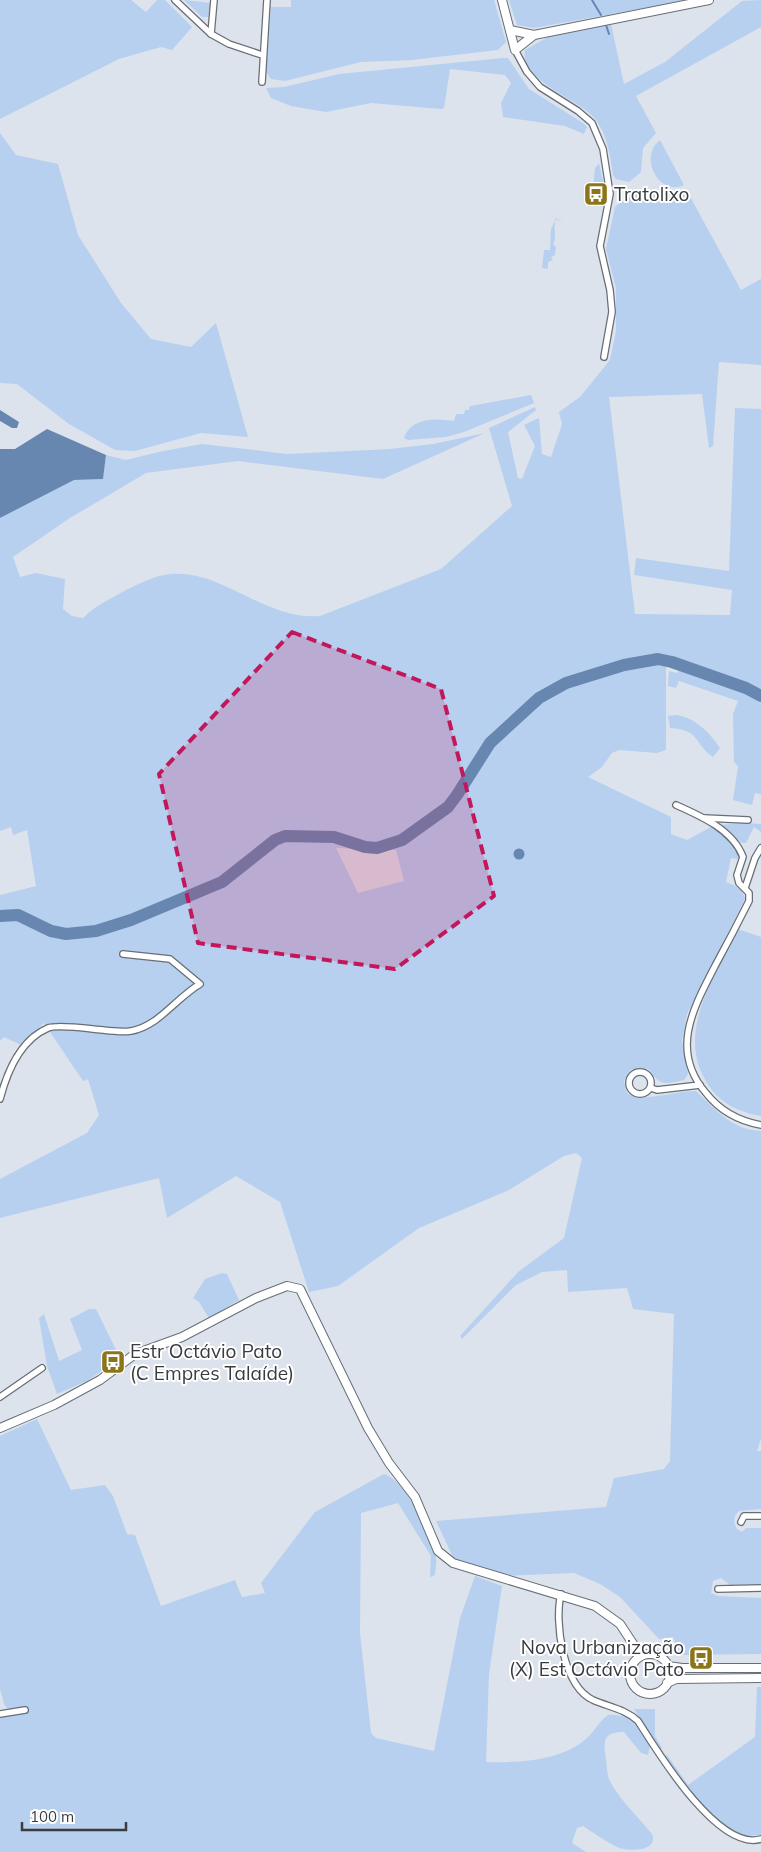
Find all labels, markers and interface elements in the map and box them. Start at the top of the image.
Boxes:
bus stop icon: Tratolixo [583,181,609,207]
place label: Tratolixo [614,182,689,206]
place label: Estr Octávio Pato (C Empres Talaíde) [130,1339,294,1385]
bus stop icon: Estr Octávio Pato (C Empres Talaíde) [100,1349,126,1375]
place label: Nova Urbanização (X) Est Octávio Pato [509,1635,684,1681]
bus stop icon: Nova Urbanização (X) Est Octávio Pato [688,1645,714,1671]
scale bar [22,1800,126,1832]
text: 100 m [30,1807,74,1826]

